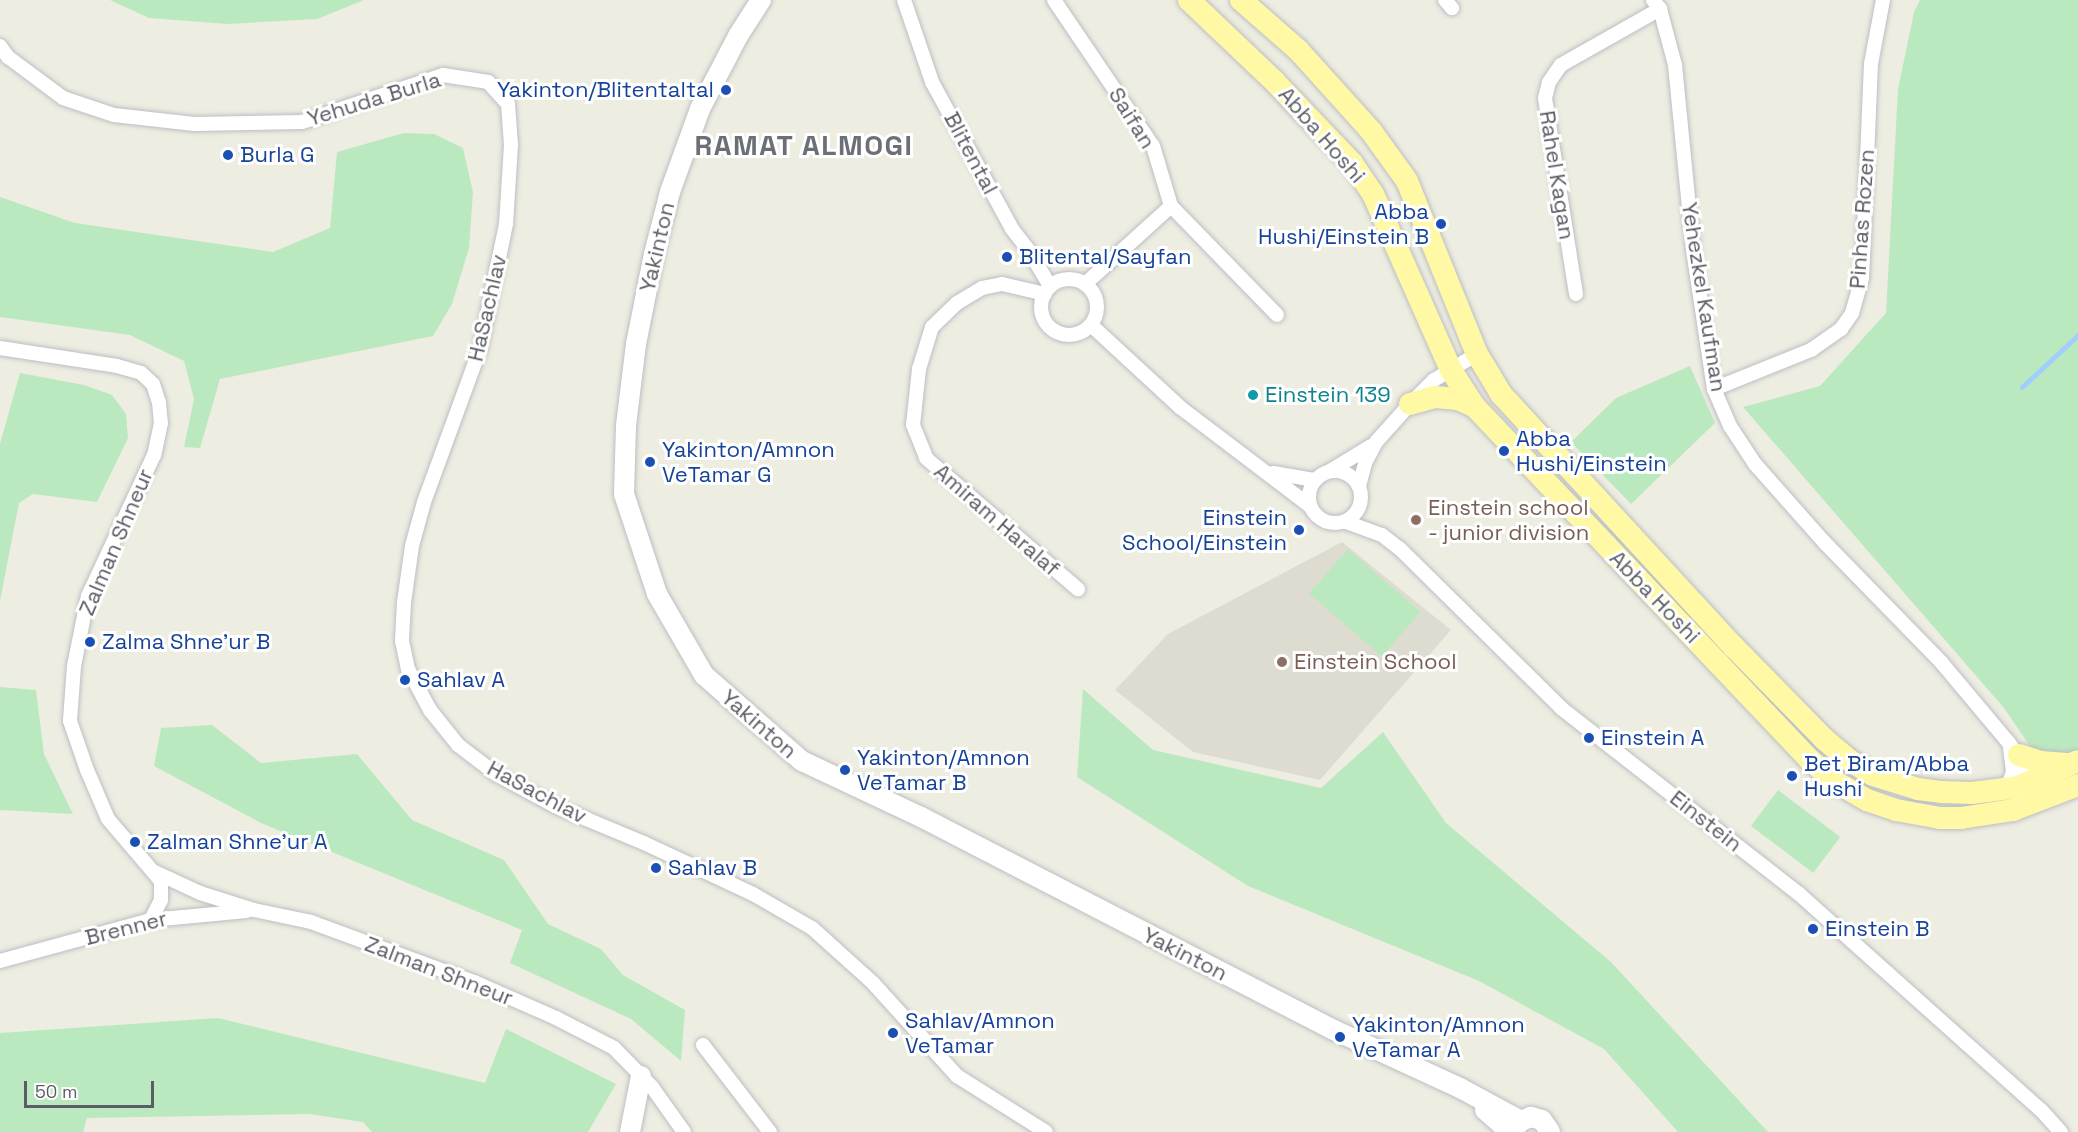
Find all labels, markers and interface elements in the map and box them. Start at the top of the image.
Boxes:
street label: Yehuda Burla [304,66,444,132]
place label: Yakinton/Blitentaltal [497,77,714,103]
street label: Abba Hoshi [1273,81,1371,189]
marker: Yakinton/Blitentaltal [719,83,733,97]
street label: Saifan [1103,83,1161,153]
street label: Blitental [938,107,1004,199]
street label: Rahel Kagan [1534,109,1580,241]
district label: RAMAT ALMOGI [694,128,914,162]
place label: Burla G [240,142,315,168]
marker: Burla G [221,148,235,162]
street label: Pinhas Rozen [1844,148,1880,290]
place label: Abba Hushi/Einstein B [1258,198,1429,249]
street label: Yakinton [634,199,680,295]
street label: Yehezkel Kaufman [1676,200,1732,394]
marker: Abba Hushi/Einstein B [1434,217,1448,231]
place label: Blitental/Sayfan [1019,244,1191,270]
marker: Blitental/Sayfan [1000,250,1014,264]
street label: HaSachlav [462,252,512,364]
place label: Einstein 139 [1265,382,1391,408]
marker: Einstein 139 [1246,388,1260,402]
place label: Abba Hushi/Einstein [1516,425,1667,476]
place label: Yakinton/Amnon VeTamar G [662,436,835,488]
marker: Abba Hushi/Einstein [1497,444,1511,458]
marker: Yakinton/Amnon VeTamar G [643,455,657,469]
street label: Amiram Haralaf [929,458,1065,582]
street label: Zalman Shneur [73,465,159,619]
place label: Einstein school - junior division [1428,494,1590,546]
place label: Einstein School/Einstein [1122,504,1287,556]
marker: Einstein school - junior division [1409,513,1423,527]
marker: Einstein School/Einstein [1292,523,1306,537]
street label: Abba Hoshi [1604,545,1706,649]
place label: Zalma Shne'ur B [102,629,270,655]
marker: Zalma Shne'ur B [83,635,97,649]
place label: Einstein School [1294,649,1457,675]
marker: Einstein School [1275,655,1289,669]
place label: Sahlav A [417,667,505,693]
marker: Sahlav A [398,673,412,687]
street label: Yakinton [716,684,802,764]
place label: Einstein A [1601,725,1705,751]
marker: Einstein A [1582,731,1596,745]
place label: Yakinton/Amnon VeTamar B [857,744,1030,796]
place label: Bet Biram/Abba Hushi [1804,750,1969,802]
street label: HaSachlav [483,755,591,829]
marker: Yakinton/Amnon VeTamar B [838,763,852,777]
marker: Bet Biram/Abba Hushi [1785,769,1799,783]
street label: Einstein [1665,785,1747,857]
place label: Zalman Shne'ur A [147,829,328,855]
marker: Zalman Shne'ur A [128,835,142,849]
place label: Sahlav B [668,855,757,881]
marker: Sahlav B [649,861,663,875]
street label: Brenner [82,905,170,951]
place label: Einstein B [1825,916,1929,942]
street label: Yakinton [1138,921,1232,987]
marker: Einstein B [1806,922,1820,936]
street label: Zalman Shneur [361,931,517,1011]
place label: Sahlav/Amnon VeTamar [905,1007,1055,1058]
place label: Yakinton/Amnon VeTamar A [1352,1011,1525,1062]
marker: Sahlav/Amnon VeTamar [886,1026,900,1040]
marker: Yakinton/Amnon VeTamar A [1333,1030,1347,1044]
scale bar [27,1069,158,1107]
text: 50 m [35,1080,77,1103]

